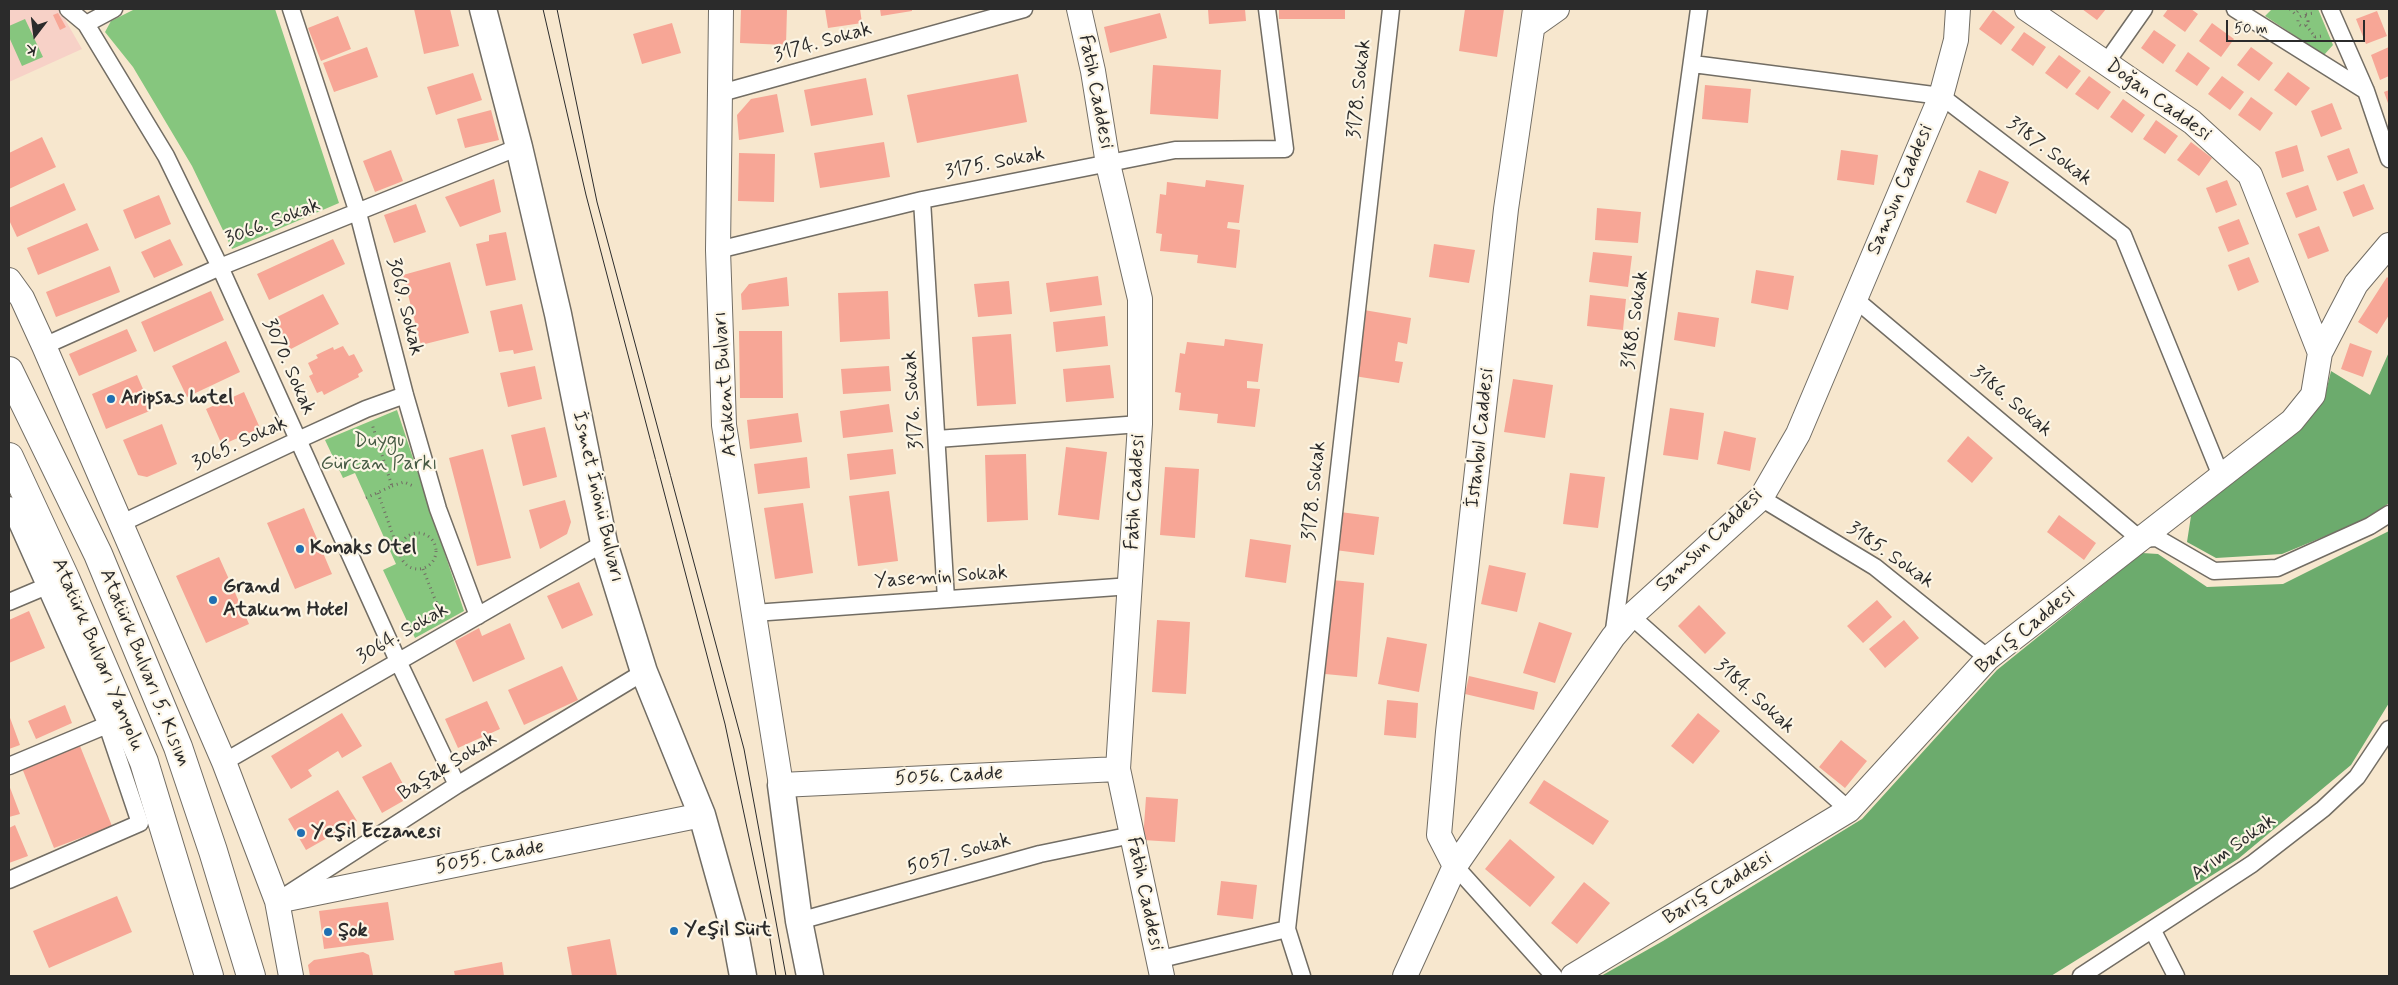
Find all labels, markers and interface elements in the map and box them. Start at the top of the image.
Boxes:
north arrow [10,10,60,60]
scale bar [2228,10,2367,42]
street label: 3174. Sokak [771,18,875,68]
text: 50 m [2234,19,2268,39]
street label: Fatih Caddesi [1072,33,1118,151]
street label: 3178. Sokak [1343,38,1377,140]
text: K [24,40,38,59]
street label: Doğan Caddesi [2100,55,2216,147]
street label: 3187. Sokak [2002,112,2096,192]
street label: Samsun Caddesi [1863,121,1939,259]
street label: 3175. Sokak [943,143,1047,185]
street label: 3066. Sokak [222,194,324,252]
street label: 3069. Sokak [380,256,428,358]
street label: 3188. Sokak [1617,269,1655,371]
street label: Atakent Bulvarı [709,310,743,458]
street label: 3070. Sokak [256,315,320,419]
street label: 3176. Sokak [899,350,929,450]
street label: 3186. Sokak [1965,361,2057,443]
street label: İstanbul Caddesi [1462,367,1500,509]
place label: Aripsas hotel [121,387,233,411]
marker: Aripsas hotel [105,393,117,405]
street label: İsmet İnönü Bulvarı [566,409,628,585]
street label: 3065. Sokak [189,412,291,476]
park label: Duygu Gürcan Parkı [320,430,438,477]
street label: Fatih Caddesi [1121,434,1151,550]
street label: 3178. Sokak [1298,440,1332,542]
street label: Samsun Caddesi [1652,484,1768,598]
street label: 3185. Sokak [1842,517,1938,595]
place label: Konaks Otel [310,537,416,561]
marker: Konaks Otel [294,543,306,555]
street label: Atatürk Bulvarı Yanyolu [46,555,148,755]
street label: Yasemin Sokak [874,561,1008,595]
street label: Atatürk Bulvarı 5. Kısım [93,566,195,770]
place label: Grand Atakum Hotel [223,576,347,623]
street label: Barış Caddesi [1971,582,2081,680]
marker: Grand Atakum Hotel [207,594,219,606]
street label: 3064. Sokak [353,598,453,670]
street label: 3184. Sokak [1709,655,1799,739]
street label: Başak Sokak [394,727,502,807]
street label: 5056. Cadde [894,762,1004,792]
street label: Arım Sokak [2187,809,2281,887]
place label: Yeşil Eczanesi [311,821,441,845]
marker: Yeşil Eczanesi [295,827,307,839]
street label: 5057. Sokak [904,829,1014,881]
street label: Fatih Caddesi [1120,835,1168,953]
street label: 5055. Cadde [434,836,546,880]
street label: Barış Caddesi [1659,847,1777,931]
place label: Yeşil Süit [684,919,772,943]
place label: Şok [338,920,368,944]
marker: Yeşil Süit [668,925,680,937]
marker: Şok [322,926,334,938]

